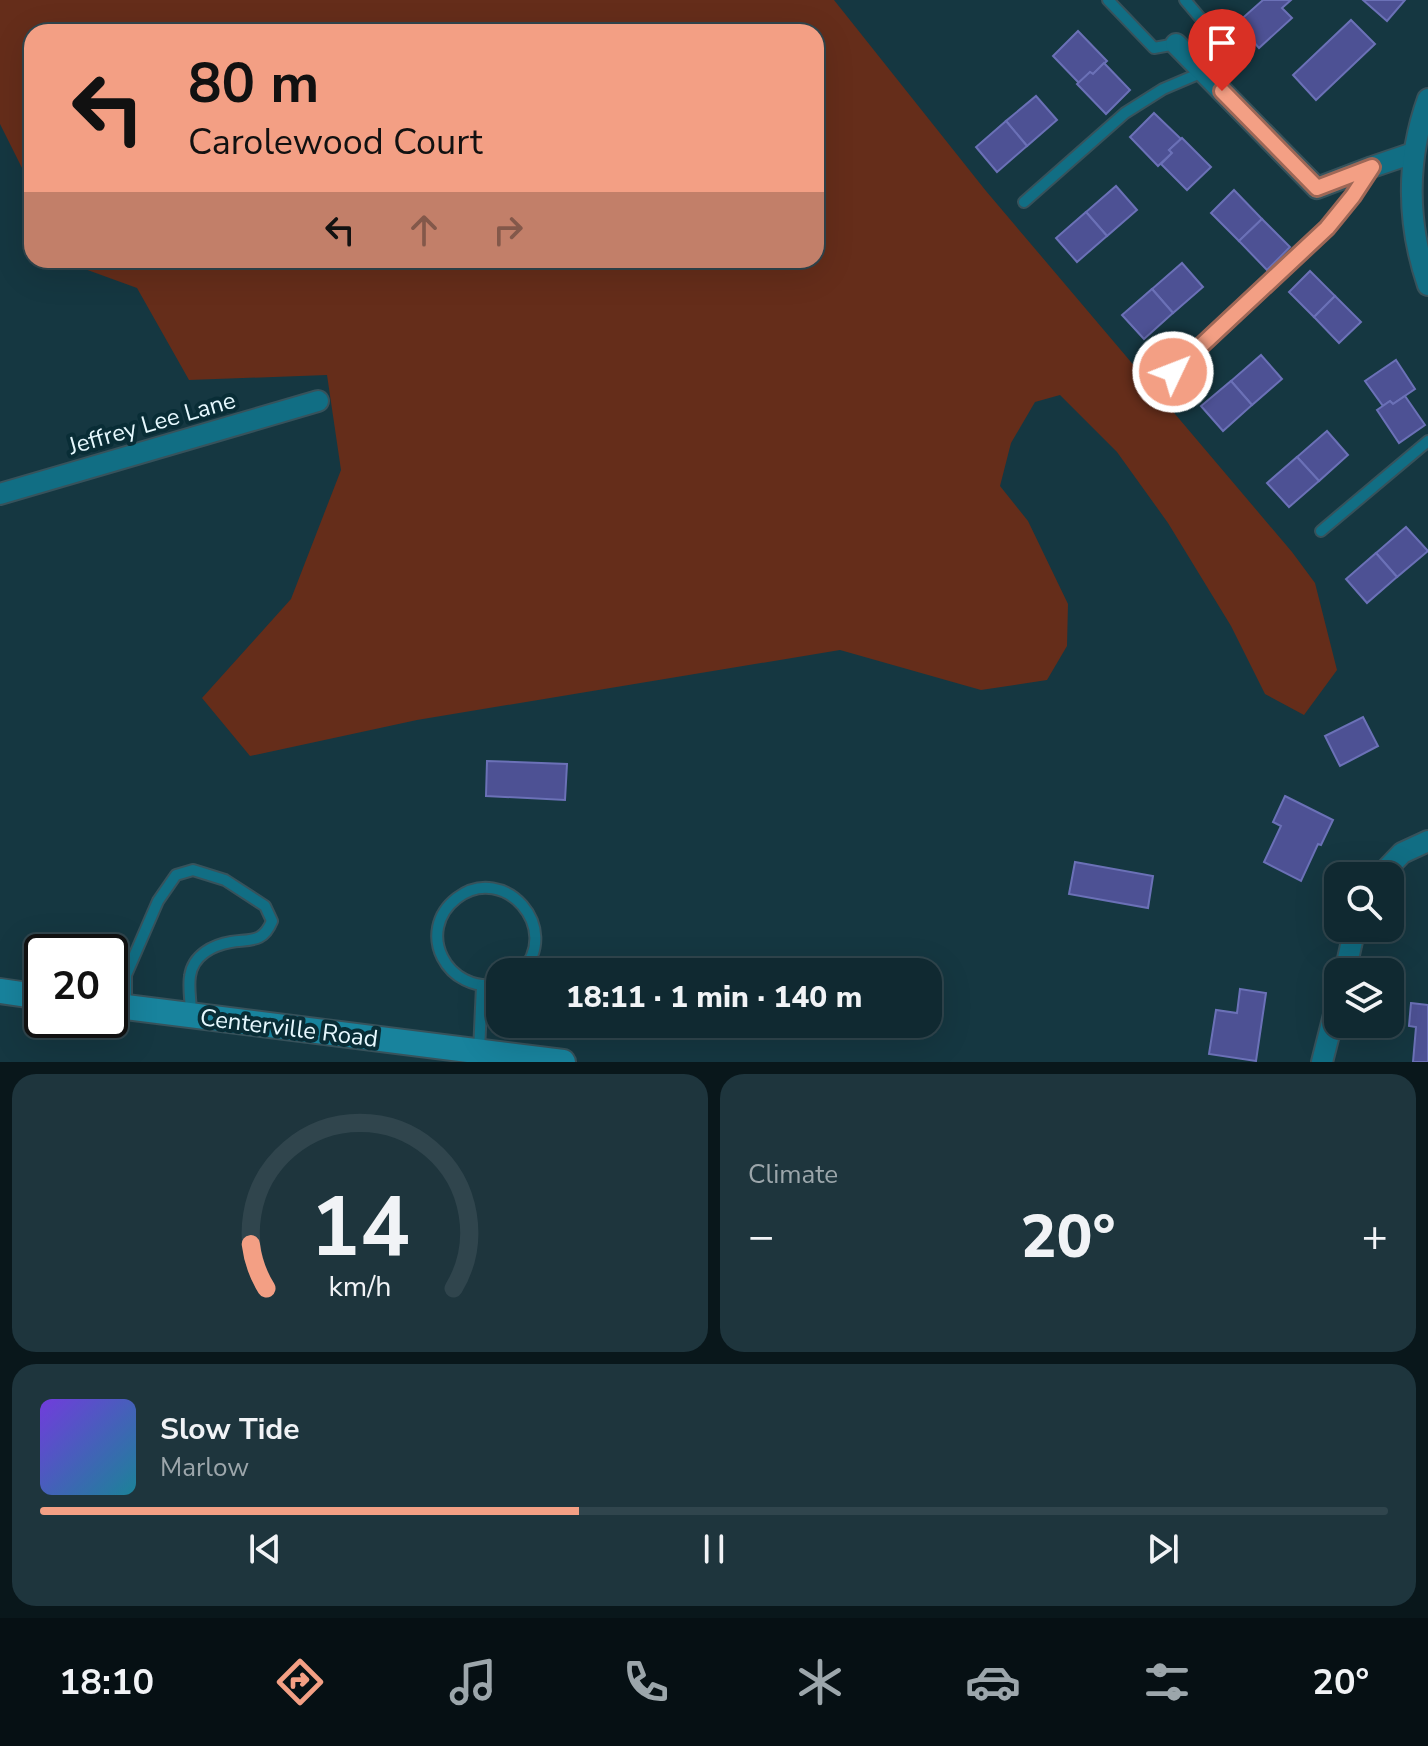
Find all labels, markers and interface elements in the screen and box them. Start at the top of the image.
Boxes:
pin [1188,9,1256,91]
icon: arrive [1200,21,1244,65]
text: 80 m [188,45,319,122]
icon: left [56,56,160,160]
text: Carolewood Court [188,118,483,167]
icon: left [318,208,362,252]
icon: ahead [402,208,446,252]
icon: right [486,208,530,252]
position arrow [1131,330,1215,414]
street label: Jeffrey Lee Lane [64,384,239,462]
map controls [1324,862,1404,1038]
button: search [1324,862,1404,942]
speed limit sign: 20 [24,934,128,1038]
button: layers [1324,958,1404,1038]
text: 18:11 · 1 min · 140 m [566,977,862,1018]
street label: Centerville Road [198,1001,380,1055]
text: Climate [748,1157,838,1192]
text: 14 [310,1171,410,1284]
text: 20° [1020,1196,1116,1278]
text: − [748,1207,774,1267]
text: + [1362,1207,1388,1267]
text: km/h [329,1267,391,1306]
text: Slow Tide [160,1409,300,1450]
text: Marlow [160,1450,249,1485]
icon: previous [243,1527,287,1571]
icon: pause [692,1527,736,1571]
icon: next [1141,1527,1185,1571]
icon: directions [272,1654,328,1710]
icon: music [445,1654,501,1710]
icon: phone [618,1654,674,1710]
icon: climate [792,1654,848,1710]
icon: car [965,1654,1021,1710]
icon: filters [1139,1654,1195,1710]
text: 18:10 [59,1658,154,1707]
text: 20° [1312,1658,1369,1707]

